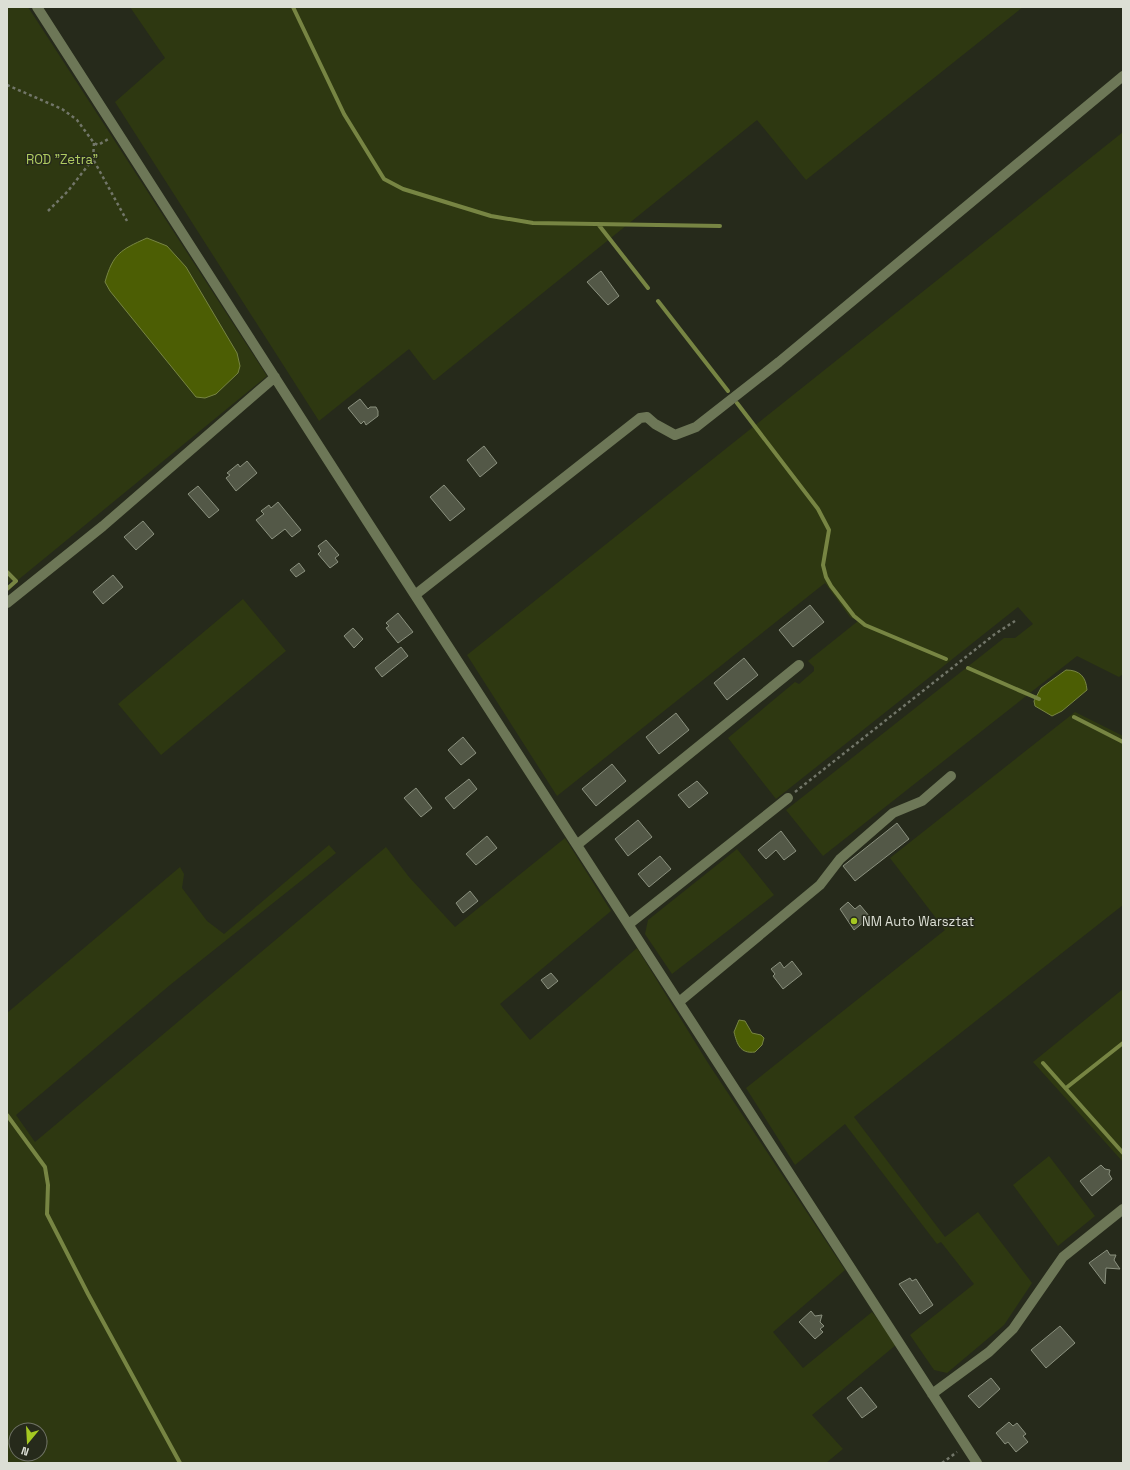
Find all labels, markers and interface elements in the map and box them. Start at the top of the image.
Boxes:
park label: ROD "Zetra" [26,151,98,168]
place label: NM Auto Warsztat [862,913,974,930]
marker: NM Auto Warsztat [849,916,859,926]
north arrow [8,1422,48,1462]
text: N [19,1444,31,1459]

